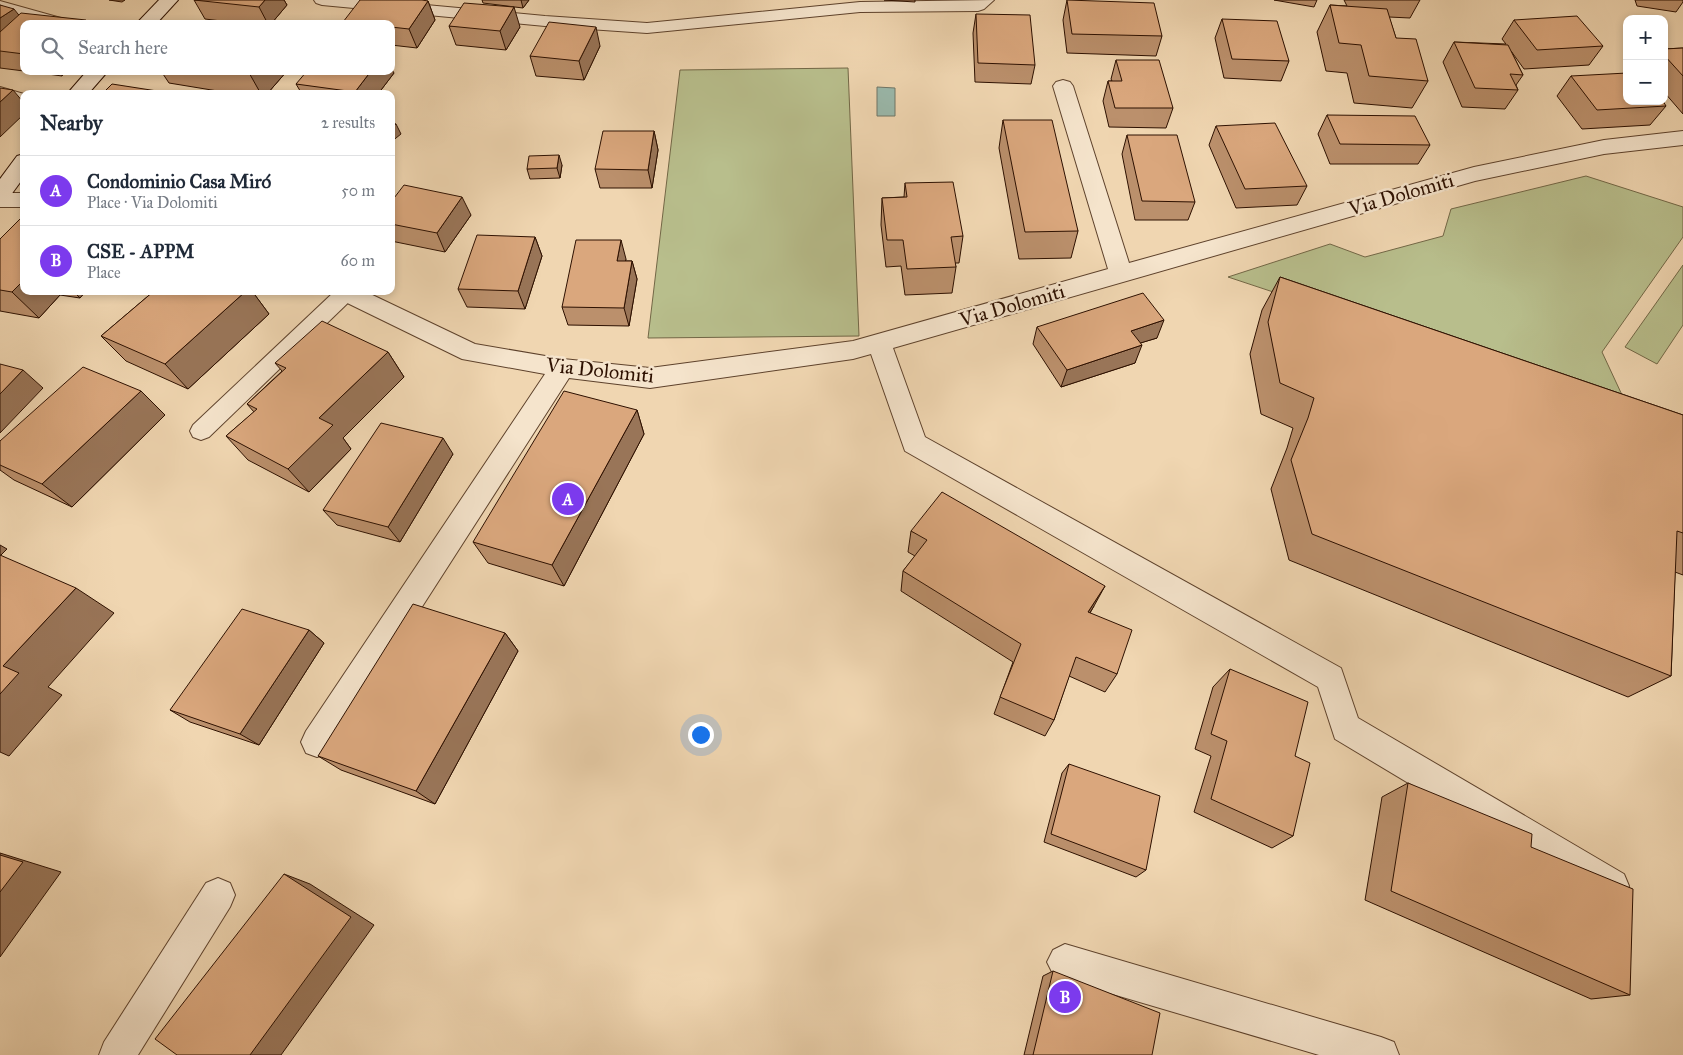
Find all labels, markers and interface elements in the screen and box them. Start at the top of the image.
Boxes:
map controls [1623,15,1668,105]
button: + [1623,15,1668,60]
search box [20,20,395,75]
icon: search [38,34,66,62]
text: Search here [78,36,168,59]
button: − [1623,60,1668,105]
text: Nearby [40,110,103,136]
text: 2 results [321,113,375,132]
street label: Via Dolomiti [1345,167,1457,221]
text: Condominio Casa Miró [87,170,271,193]
text: A [51,181,61,200]
text: 50 m [341,181,375,200]
text: Place · Via Dolomiti [87,193,218,212]
text: CSE - APPM [87,240,194,263]
text: B [51,251,61,270]
text: 60 m [341,251,375,270]
text: Place [87,263,121,282]
street label: Via Dolomiti [956,278,1068,332]
street label: Via Dolomiti [544,352,656,388]
pin: A [552,480,584,518]
your location [688,722,714,748]
pin: B [1049,978,1081,1016]

